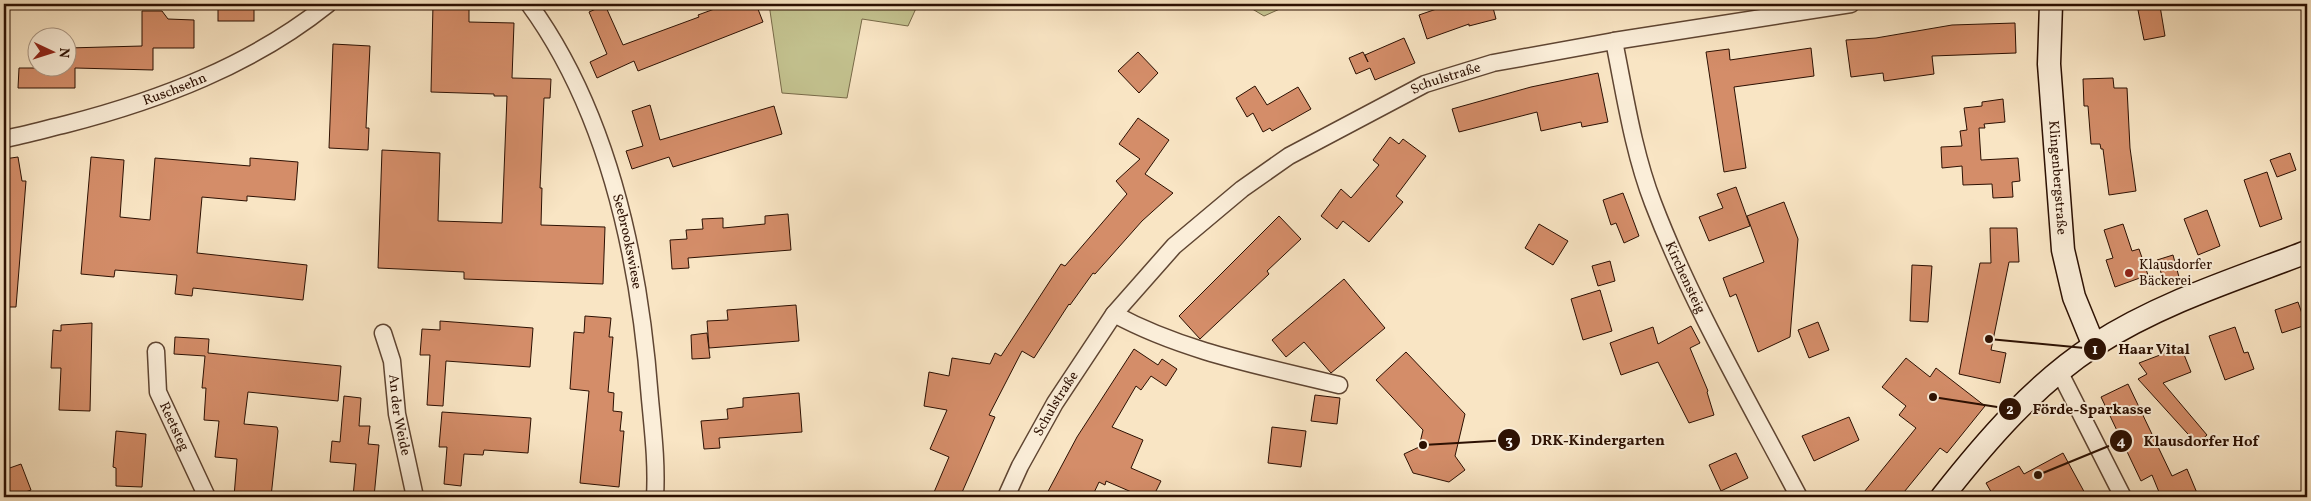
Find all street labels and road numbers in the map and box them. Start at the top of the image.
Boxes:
street label: Schulstraße [1407,58,1483,99]
street label: Ruschsehn [140,68,210,110]
street label: Klingenbergstraße [2044,120,2071,236]
street label: Seebrookswiese [607,192,647,291]
street label: Kirchensteig [1660,238,1710,317]
street label: Schulstraße [1029,367,1083,440]
street label: An der Weide [384,374,415,458]
street label: Reetsteg [154,399,194,454]

